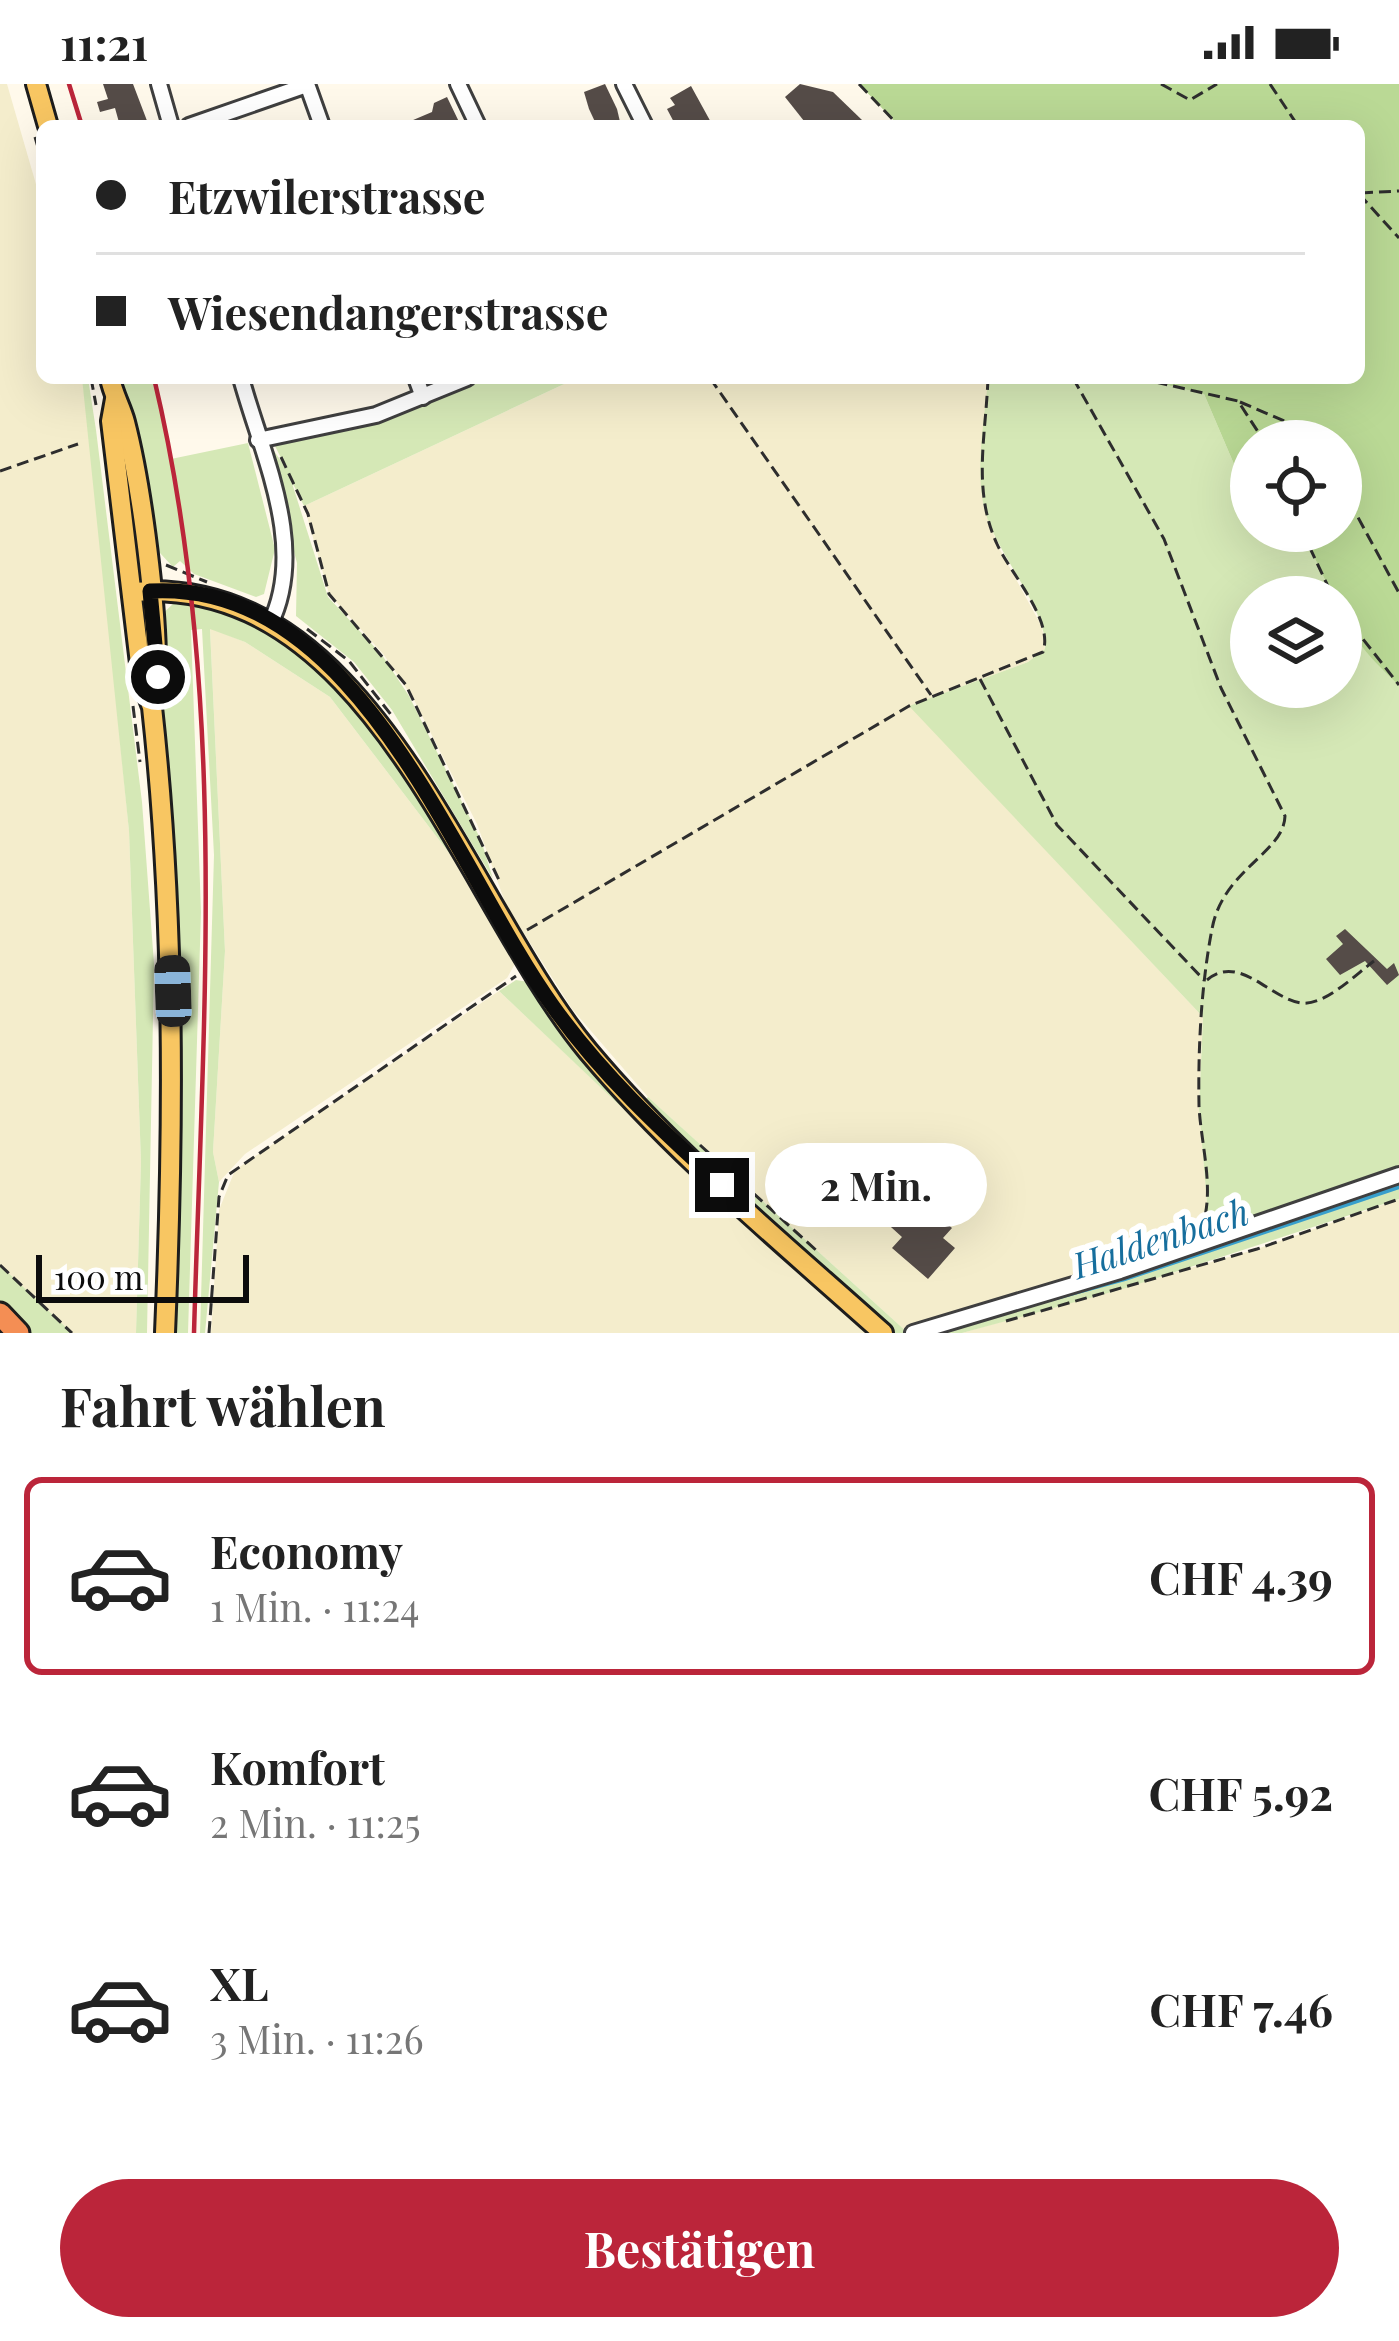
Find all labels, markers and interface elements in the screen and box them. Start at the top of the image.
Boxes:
text: 11:21 [60,12,148,72]
text: Etzwilerstrasse [168,165,485,225]
text: Wiesendangerstrasse [168,281,608,341]
map controls [1230,420,1362,708]
button: locate [1230,420,1362,552]
button: layers [1230,576,1362,708]
route start [131,650,185,704]
car [154,954,192,1028]
callout: 2 Min. [764,1143,986,1227]
route end [695,1158,749,1212]
text: 2 Min. [820,1159,932,1211]
water label: Haldenbach [1064,1186,1254,1289]
scale bar [36,1249,249,1302]
text: 100 m [54,1254,143,1298]
text: Fahrt wählen [60,1369,386,1441]
text: Economy [210,1520,403,1580]
icon: car [66,1522,174,1630]
text: CHF 4.39 [1149,1546,1333,1606]
text: 1 Min. · 11:24 [210,1580,420,1632]
text: Komfort [210,1736,385,1796]
icon: car [66,1738,174,1846]
text: CHF 5.92 [1148,1762,1333,1822]
text: 2 Min. · 11:25 [210,1796,421,1848]
text: XL [210,1952,269,2012]
icon: car [66,1954,174,2062]
text: CHF 7.46 [1149,1978,1333,2038]
text: 3 Min. · 11:26 [210,2012,424,2064]
button: Bestätigen [60,2179,1339,2317]

